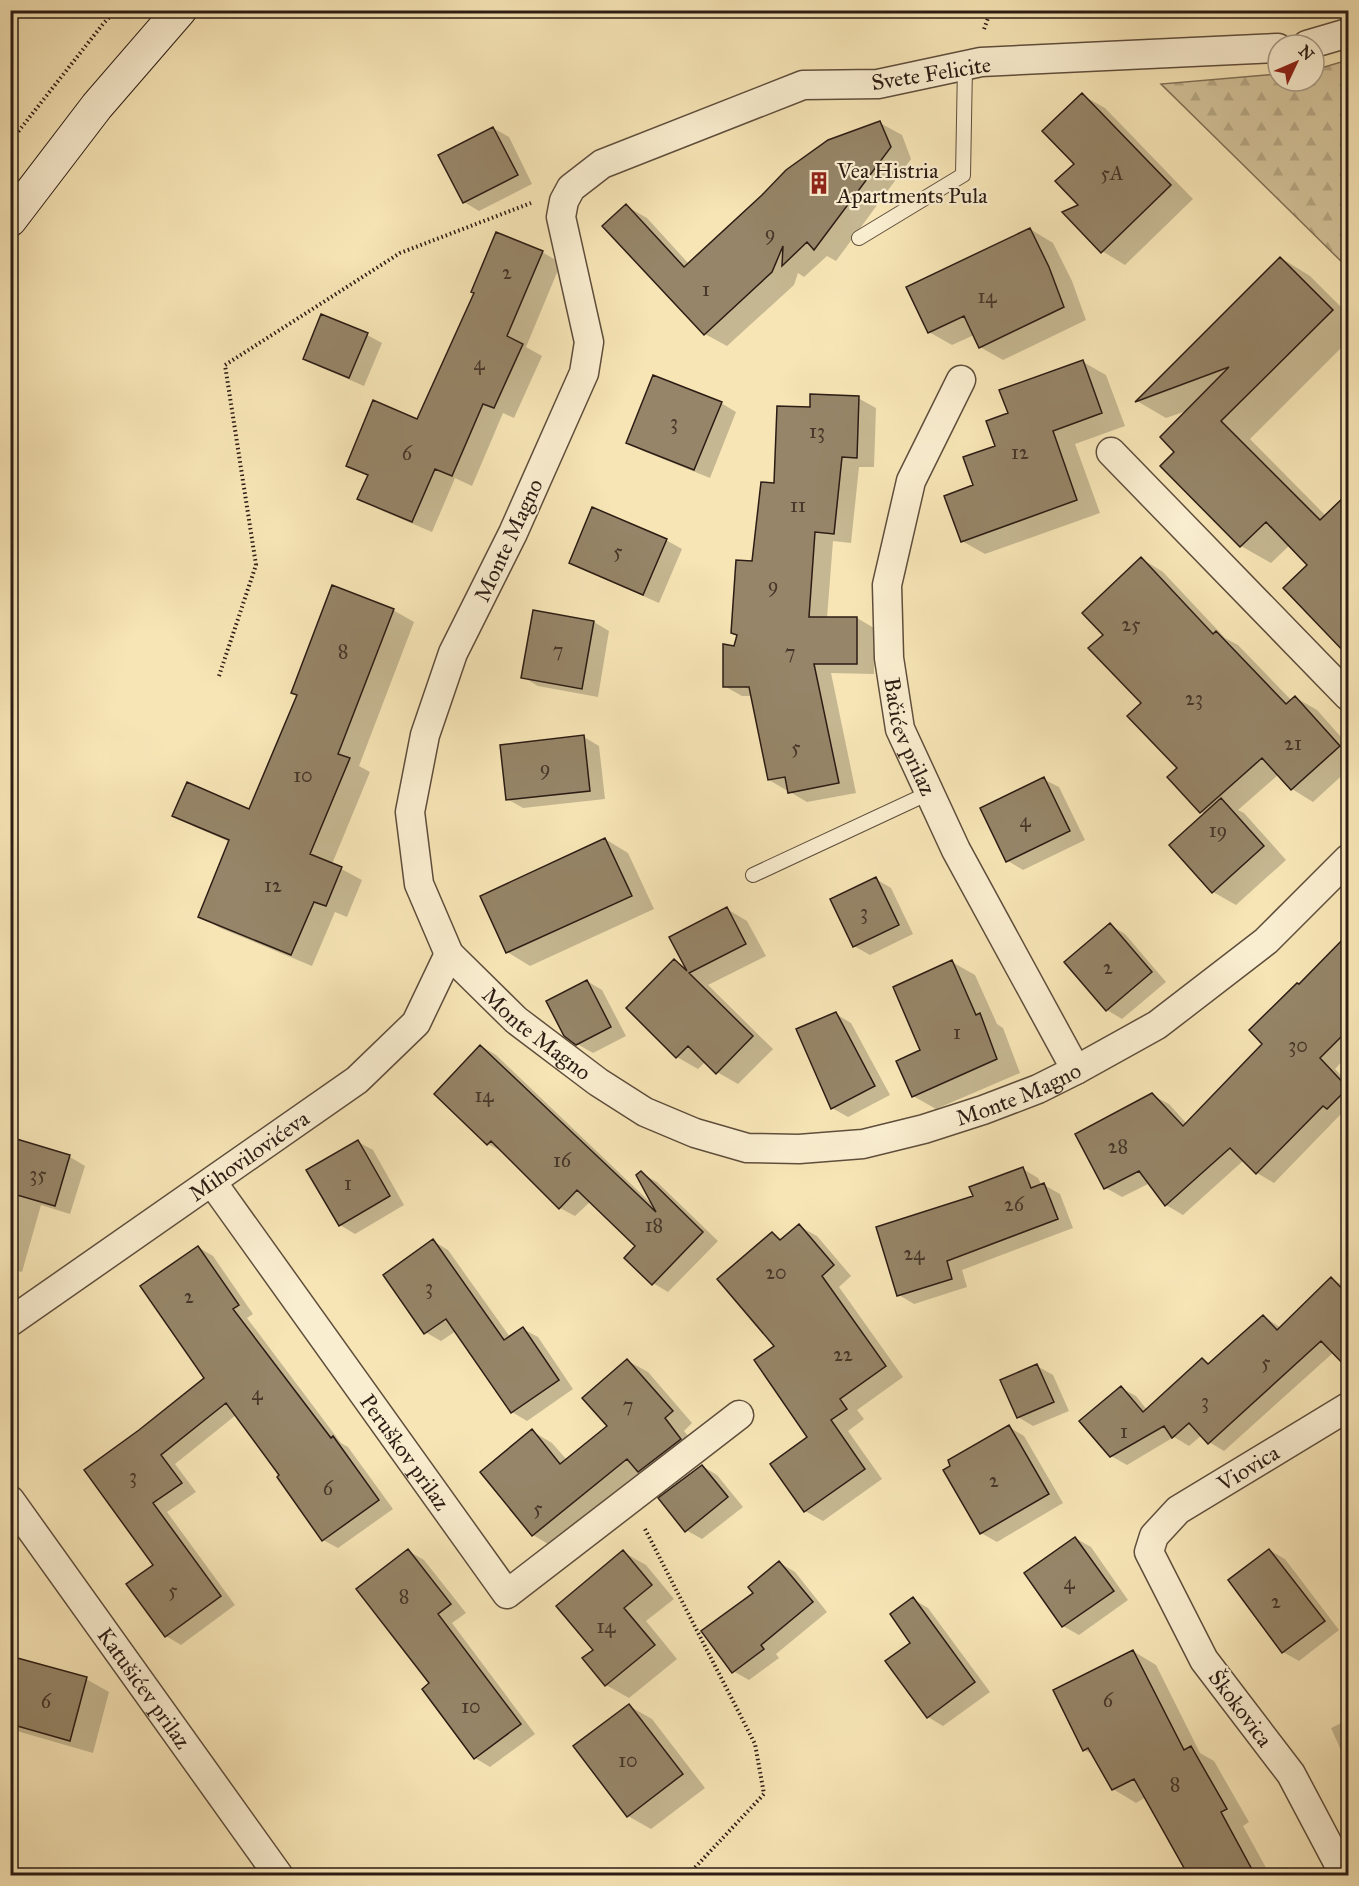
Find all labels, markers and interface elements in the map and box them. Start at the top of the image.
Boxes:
north arrow [1266,33,1326,93]
text: N [1295,41,1318,65]
street label: Svete Felicite [869,51,993,96]
place label: Vea Histria Apartments Pula [836,157,988,209]
house number: 5A [1101,161,1124,185]
building icon: Vea Histria Apartments Pula [806,170,832,196]
house number: 9 [765,221,775,245]
house number: 2 [502,260,512,284]
house number: 1 [702,277,710,301]
house number: 14 [977,284,997,308]
house number: 4 [473,351,485,375]
house number: 3 [670,410,678,434]
house number: 13 [809,419,825,443]
house number: 12 [1011,440,1029,464]
house number: 6 [402,441,413,465]
street label: Monte Magno [468,474,549,606]
house number: 11 [790,493,806,517]
house number: 5 [613,539,623,563]
house number: 9 [768,573,778,597]
house number: 25 [1121,612,1141,636]
house number: 7 [553,638,563,662]
house number: 8 [338,639,348,663]
house number: 7 [785,640,795,664]
street label: Bačićev prilaz [878,676,942,800]
house number: 23 [1185,686,1203,710]
house number: 21 [1284,731,1302,755]
house number: 5 [791,735,801,759]
house number: 9 [540,756,550,780]
house number: 10 [293,763,313,787]
house number: 4 [1019,808,1031,832]
house number: 19 [1209,818,1227,842]
house number: 12 [264,873,282,897]
house number: 3 [860,900,868,924]
house number: 2 [1103,955,1113,979]
street label: Monte Magno [476,981,596,1086]
house number: 1 [953,1020,961,1044]
house number: 30 [1288,1033,1308,1057]
street label: Monte Magno [953,1057,1085,1132]
house number: 14 [474,1083,494,1107]
street label: Mihovilovićeva [184,1104,315,1207]
house number: 28 [1108,1134,1128,1158]
house number: 16 [553,1148,572,1172]
house number: 35 [29,1162,47,1186]
house number: 1 [344,1171,352,1195]
house number: 26 [1004,1192,1025,1216]
house number: 18 [645,1213,663,1237]
house number: 24 [903,1241,925,1265]
house number: 20 [765,1260,787,1284]
house number: 3 [425,1275,433,1299]
house number: 2 [184,1284,194,1308]
house number: 22 [833,1342,853,1366]
house number: 5 [1261,1350,1271,1374]
house number: 4 [251,1381,263,1405]
street label: Peruškov prilaz [354,1389,456,1516]
house number: 3 [1201,1389,1209,1413]
house number: 7 [623,1393,633,1417]
house number: 1 [1120,1419,1128,1443]
street label: Viovica [1212,1439,1285,1498]
house number: 3 [129,1464,137,1488]
house number: 2 [989,1468,999,1492]
house number: 6 [323,1476,334,1500]
house number: 5 [533,1496,543,1520]
house number: 4 [1063,1570,1075,1594]
house number: 5 [168,1578,178,1602]
house number: 8 [399,1584,409,1608]
house number: 2 [1271,1589,1281,1613]
house number: 14 [596,1614,616,1638]
street label: Katušićev prilaz [91,1622,197,1754]
street label: Škokovica [1203,1664,1279,1753]
house number: 6 [1103,1688,1114,1712]
house number: 6 [41,1689,52,1713]
house number: 10 [461,1694,481,1718]
house number: 10 [618,1748,638,1772]
house number: 8 [1170,1772,1180,1796]

